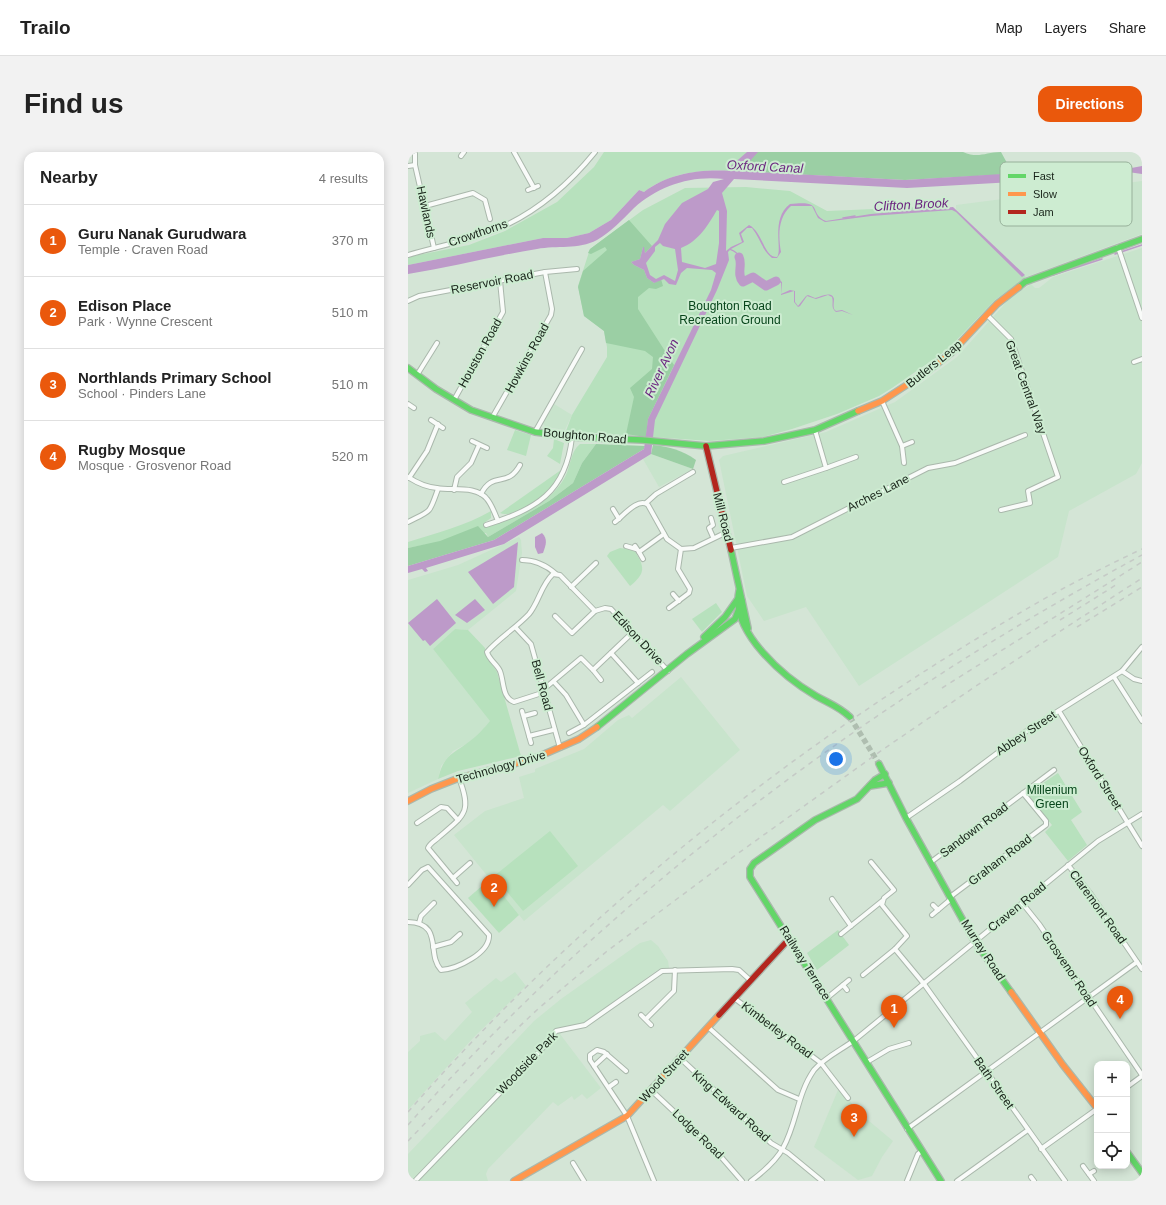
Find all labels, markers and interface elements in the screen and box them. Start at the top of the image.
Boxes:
text: Trailo [20,17,71,38]
text: Map [995,20,1023,36]
text: Layers [1045,20,1087,36]
text: Share [1109,20,1146,36]
button: Directions [1038,86,1142,122]
text: Find us [24,88,124,119]
water label: Oxford Canal [726,157,805,176]
legend [1000,162,1132,226]
text: Nearby [40,168,98,187]
text: Fast [1033,170,1054,182]
text: 4 results [319,171,368,186]
street label: Hawlands [414,185,438,239]
text: Slow [1033,188,1057,200]
water label: Clifton Brook [873,195,950,214]
text: Jam [1033,206,1054,218]
street label: Crowthorns [447,216,509,250]
text: Guru Nanak Gurudwara [78,225,246,242]
text: 1 [49,233,57,248]
text: 370 m [332,233,368,248]
text: Temple · Craven Road [78,242,208,257]
street label: Reservoir Road [450,267,534,297]
text: Edison Place [78,297,171,314]
park label: Boughton Road Recreation Ground [679,299,781,327]
text: 2 [49,305,57,320]
text: 510 m [332,305,368,320]
text: Park · Wynne Crescent [78,314,212,329]
street label: Houston Road [455,316,505,390]
street label: Howkins Road [502,321,552,395]
water label: River Avon [641,337,682,400]
street label: Butlers Leap [903,337,965,391]
street label: Great Central Way [1003,338,1049,436]
text: Northlands Primary School [78,369,271,386]
text: 3 [49,377,57,392]
text: 510 m [332,377,368,392]
text: School · Pinders Lane [78,386,206,401]
street label: Boughton Road [543,425,627,447]
text: Rugby Mosque [78,441,186,458]
text: 4 [49,449,57,464]
text: 520 m [332,449,368,464]
text: Mosque · Grosvenor Road [78,458,231,473]
street label: Arches Lane [845,471,911,515]
street label: Mill Road [710,491,736,543]
street label: Edison Drive [610,608,667,668]
street label: Bell Road [529,658,555,712]
street label: Abbey Street [993,707,1059,758]
street label: Oxford Street [1075,744,1125,813]
street label: Technology Drive [455,747,547,786]
your location [826,749,846,769]
park label: Millenium Green [1027,783,1077,811]
street label: Sandown Road [937,800,1011,860]
street label: Graham Road [966,832,1034,888]
street label: Claremont Road [1067,868,1129,946]
pin: 2 [481,874,507,907]
street label: Craven Road [985,879,1049,935]
street label: Murray Road [958,917,1008,983]
street label: Railway Terrace [777,923,834,1003]
street label: Grosvenor Road [1039,929,1099,1009]
pin: 4 [1107,986,1133,1019]
pin: 1 [881,995,907,1028]
street label: Kimberley Road [739,999,815,1061]
street label: Woodside Park [494,1028,561,1097]
street label: Wood Street [637,1046,692,1105]
street label: Bath Street [971,1054,1017,1112]
map controls [1094,1061,1130,1169]
button: + [1094,1061,1130,1097]
street label: King Edward Road [689,1067,773,1145]
button: − [1094,1097,1130,1133]
pin: 3 [841,1104,867,1137]
street label: Lodge Road [670,1106,726,1162]
button: locate [1094,1133,1130,1169]

